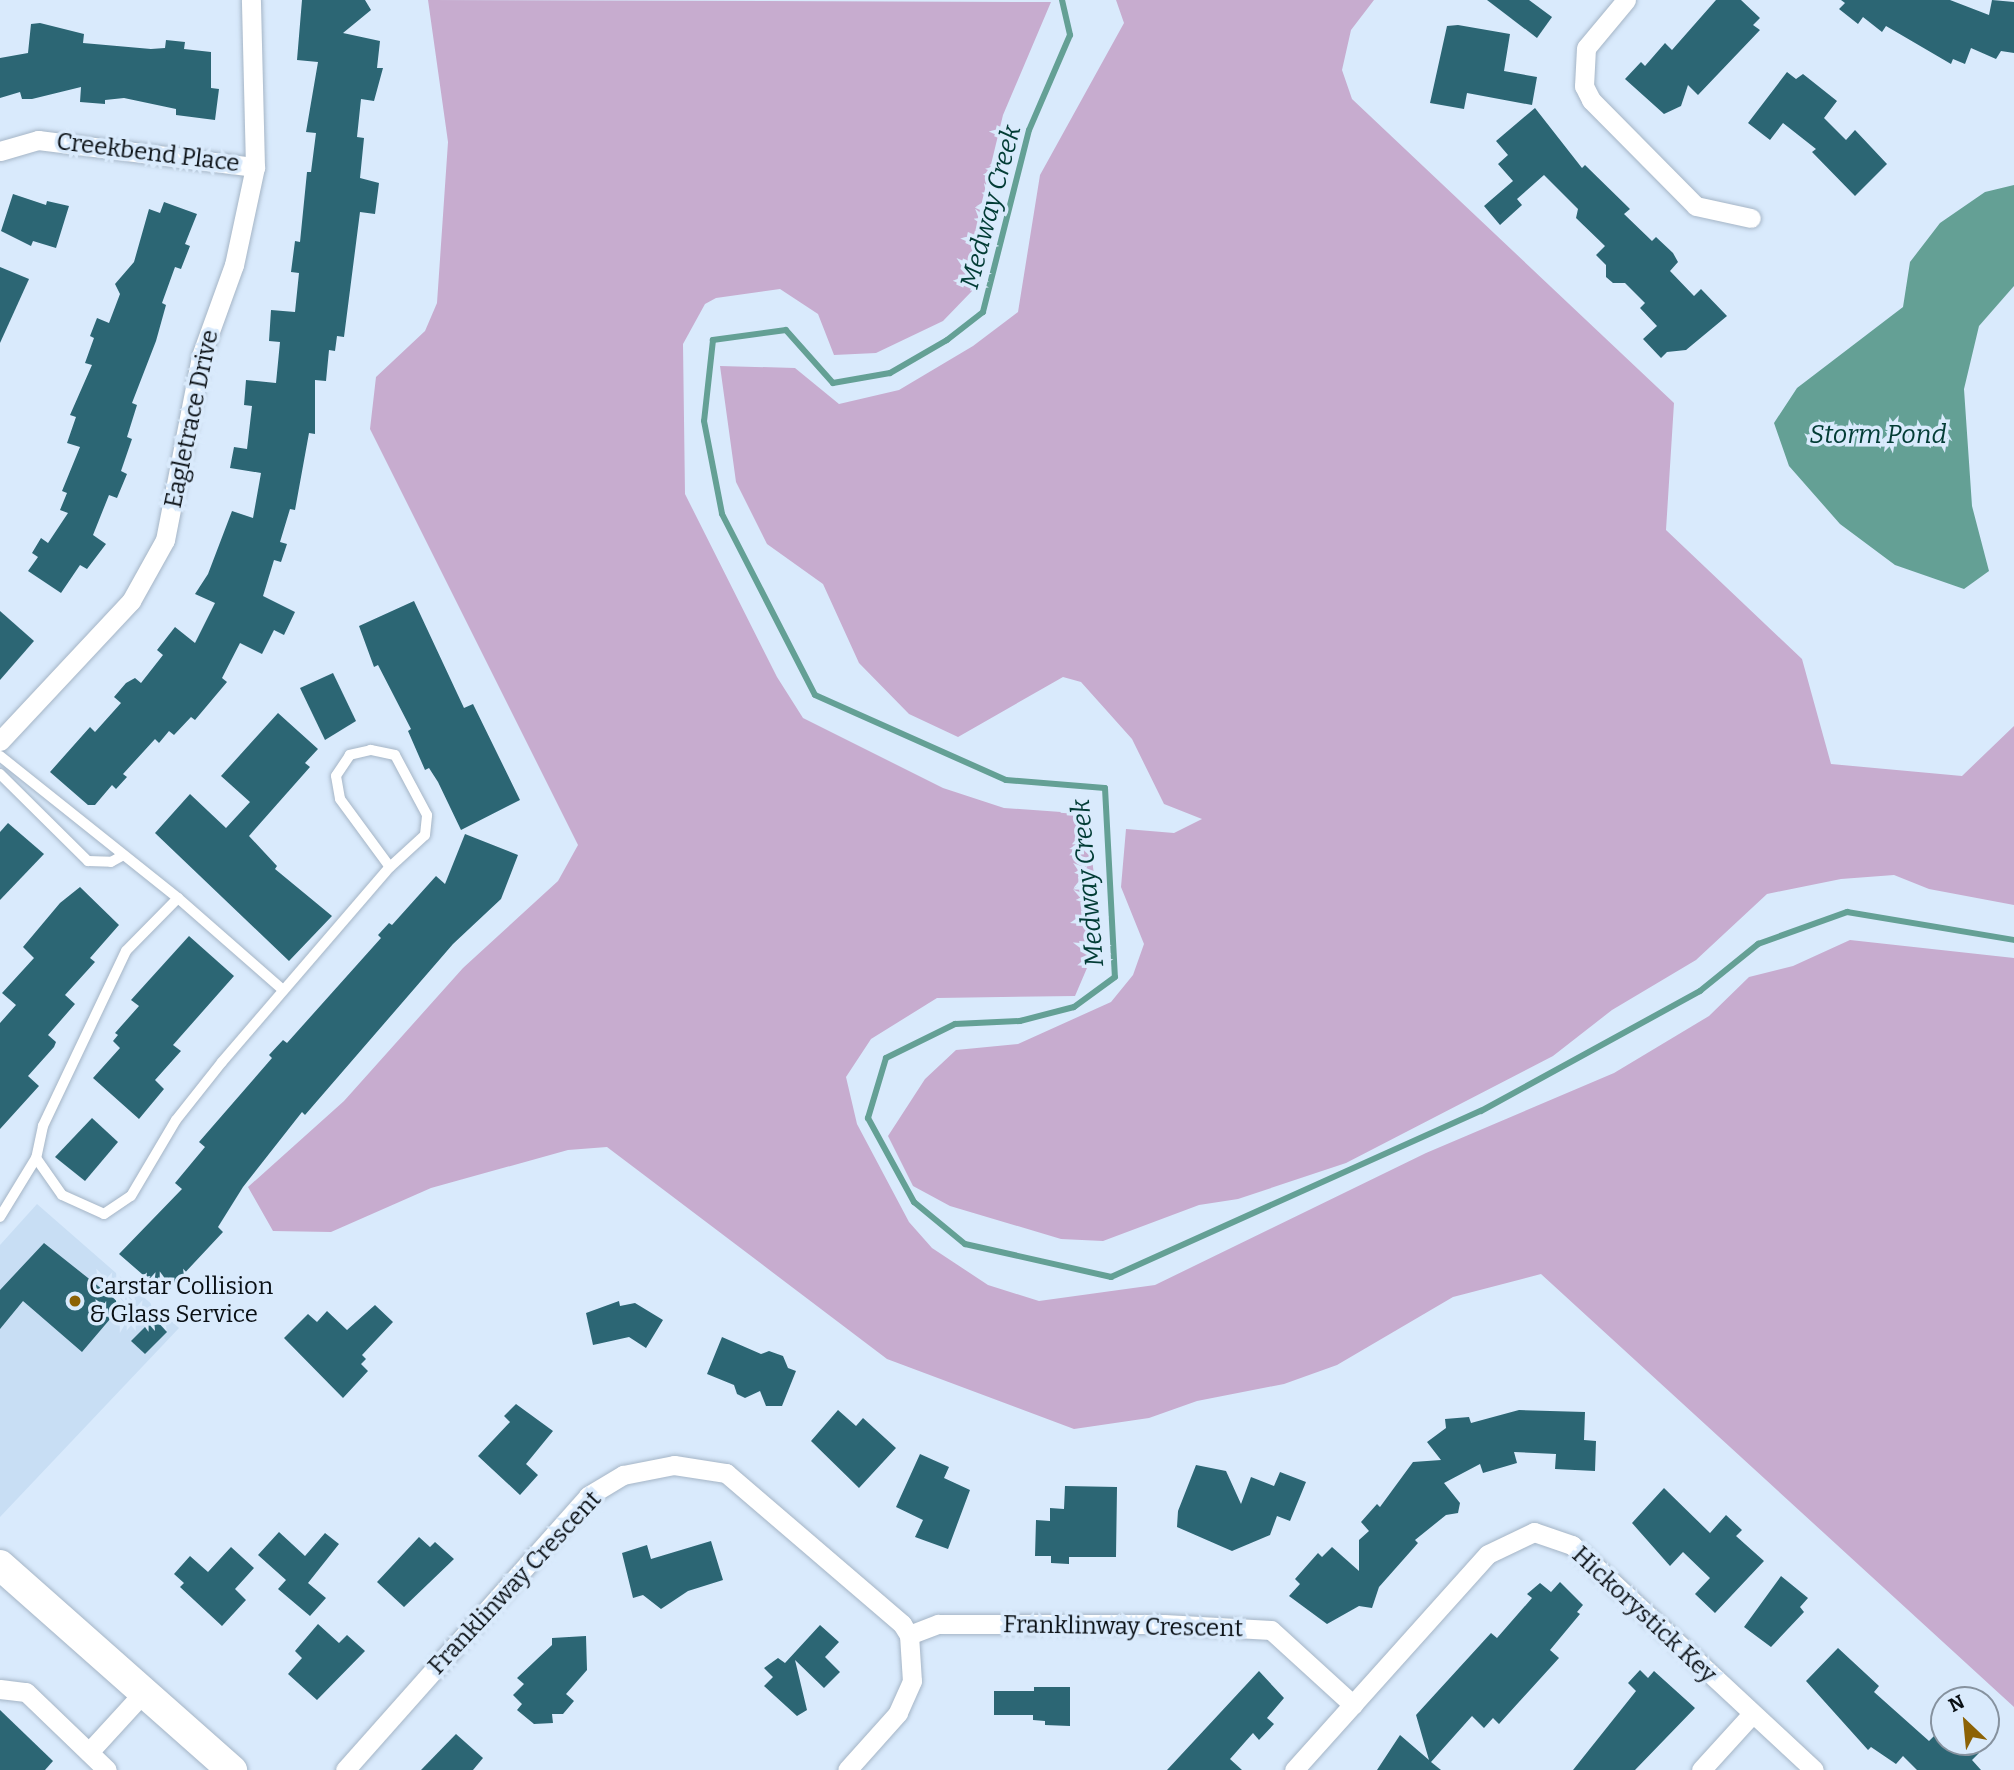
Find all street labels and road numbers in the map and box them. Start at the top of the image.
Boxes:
street label: Creekbend Place [55,127,241,179]
street label: Eagletrace Drive [159,327,225,511]
street label: Franklinway Crescent [423,1485,607,1681]
street label: Hickorystick Key [1566,1541,1722,1689]
street label: Franklinway Crescent [1003,1611,1243,1643]

